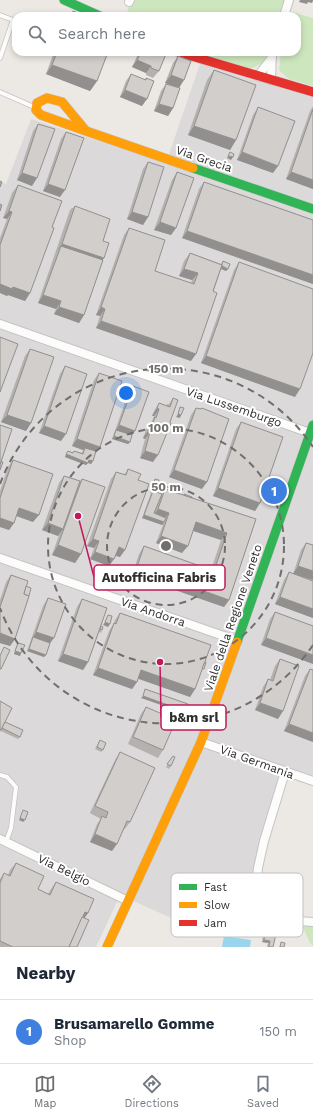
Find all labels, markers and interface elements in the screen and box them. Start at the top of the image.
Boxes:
search box [12,12,301,56]
icon: search [26,23,48,45]
text: Search here [58,25,146,43]
street label: Via Grecia [174,143,234,175]
text: 150 m [149,362,183,376]
your location [116,383,136,403]
street label: Via Lussemburgo [184,384,284,430]
text: 100 m [148,421,184,435]
pin: 1 [261,476,287,506]
text: 50 m [151,480,181,494]
centre of rings [159,539,173,553]
street label: Viale della Regione Veneto [201,542,265,694]
callout: Autofficina Fabris [94,565,225,590]
text: Autofficina Fabris [102,570,216,585]
street label: Via Andorra [119,594,187,630]
callout: b&m srl [161,705,226,730]
text: b&m srl [169,710,219,725]
street label: Via Germania [218,742,296,782]
street label: Via Belgio [35,851,93,889]
legend [171,873,303,937]
text: Fast [204,881,227,894]
text: Slow [204,899,230,912]
text: Jam [204,917,227,930]
text: Nearby [16,963,75,983]
text: Brusamarello Gomme [54,1015,214,1033]
text: 1 [26,1024,32,1039]
text: 150 m [259,1024,297,1039]
text: Shop [54,1033,86,1048]
tab: Map [34,1073,56,1110]
tab: Directions [125,1073,179,1110]
tab: Saved [247,1073,279,1110]

